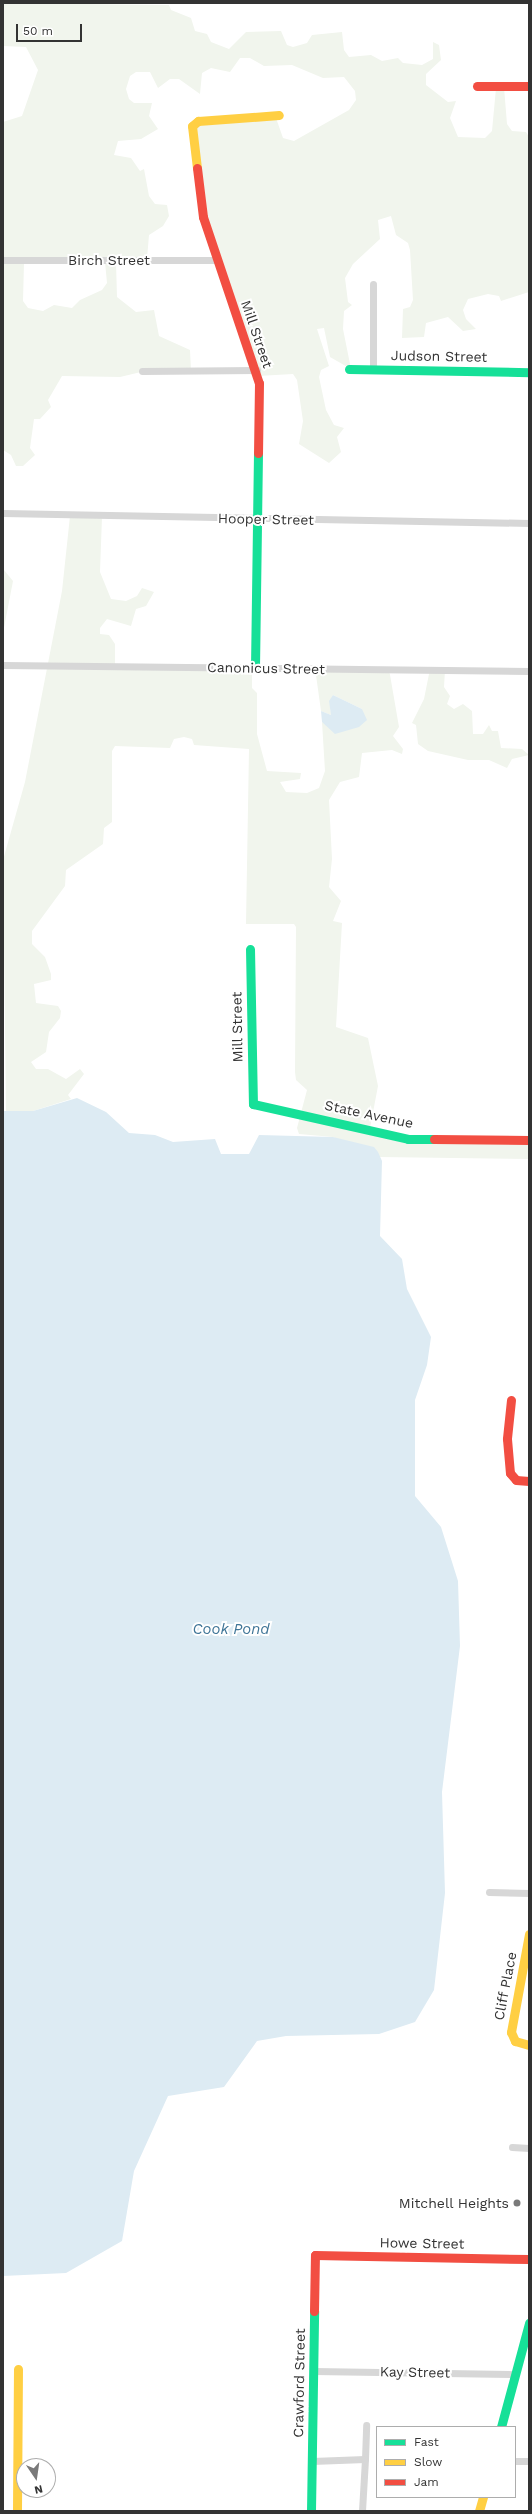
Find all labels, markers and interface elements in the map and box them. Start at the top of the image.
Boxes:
scale bar [18,16,84,42]
text: 50 m [23,24,53,38]
street label: Birch Street [68,252,150,268]
street label: Mill Street [237,298,277,370]
street label: Judson Street [391,347,487,365]
street label: Hooper Street [218,510,314,528]
street label: Canonicus Street [207,659,325,677]
street label: Mill Street [228,991,246,1063]
street label: State Avenue [323,1096,415,1132]
water label: Cook Pond [192,1621,270,1639]
street label: Cliff Place [490,1950,520,2022]
place label: Mitchell Heights [398,2195,509,2211]
marker: Mitchell Heights [512,2198,522,2208]
street label: Howe Street [379,2234,465,2252]
street label: Crawford Street [290,2328,308,2438]
street label: Kay Street [380,2363,450,2381]
legend [376,2426,516,2498]
text: Fast [414,2435,439,2449]
text: Slow [414,2455,442,2469]
north arrow [16,2458,56,2498]
text: Jam [414,2475,439,2489]
text: N [33,2482,44,2496]

